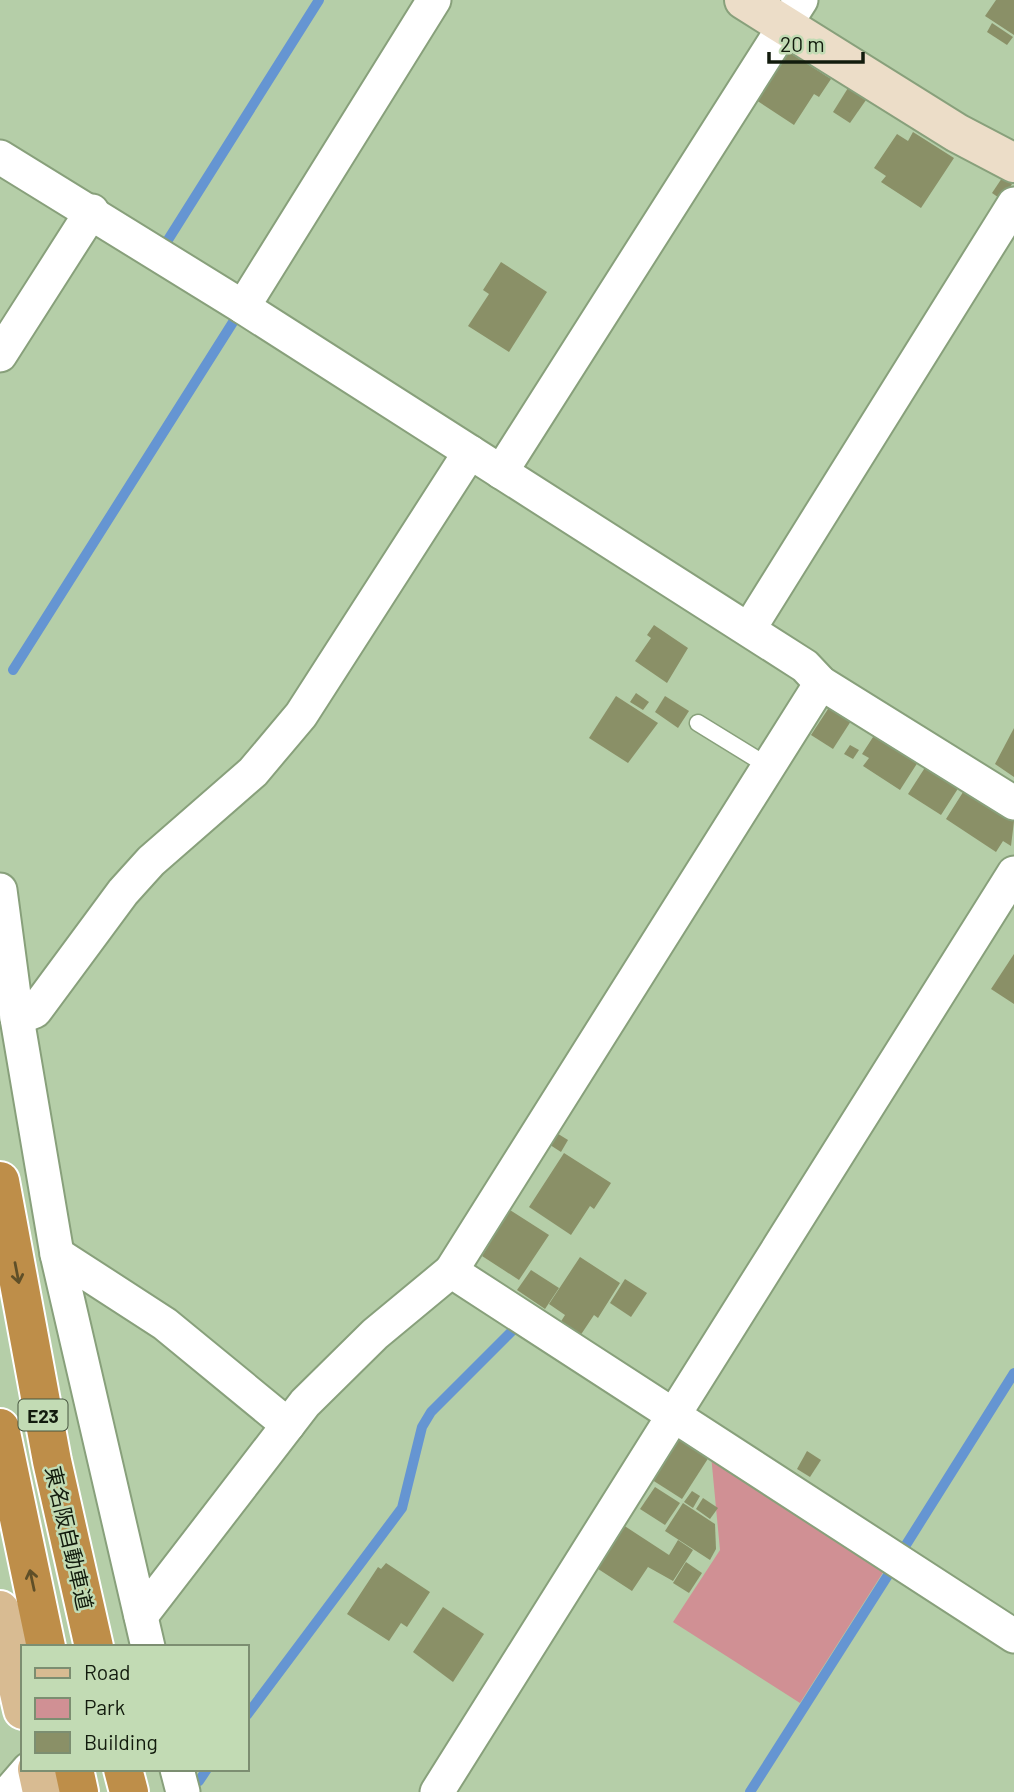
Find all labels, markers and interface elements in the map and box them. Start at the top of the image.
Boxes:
scale bar [769,21,864,65]
text: 20 m [780,31,825,56]
one-way arrow [11,1261,24,1284]
road number: E23 [19,1400,68,1430]
street label: 東名阪自動車道 [41,1464,99,1612]
one-way arrow [24,1569,38,1592]
legend [21,1645,248,1771]
text: Road [84,1659,130,1684]
text: Park [84,1694,125,1719]
text: Building [84,1729,158,1754]

